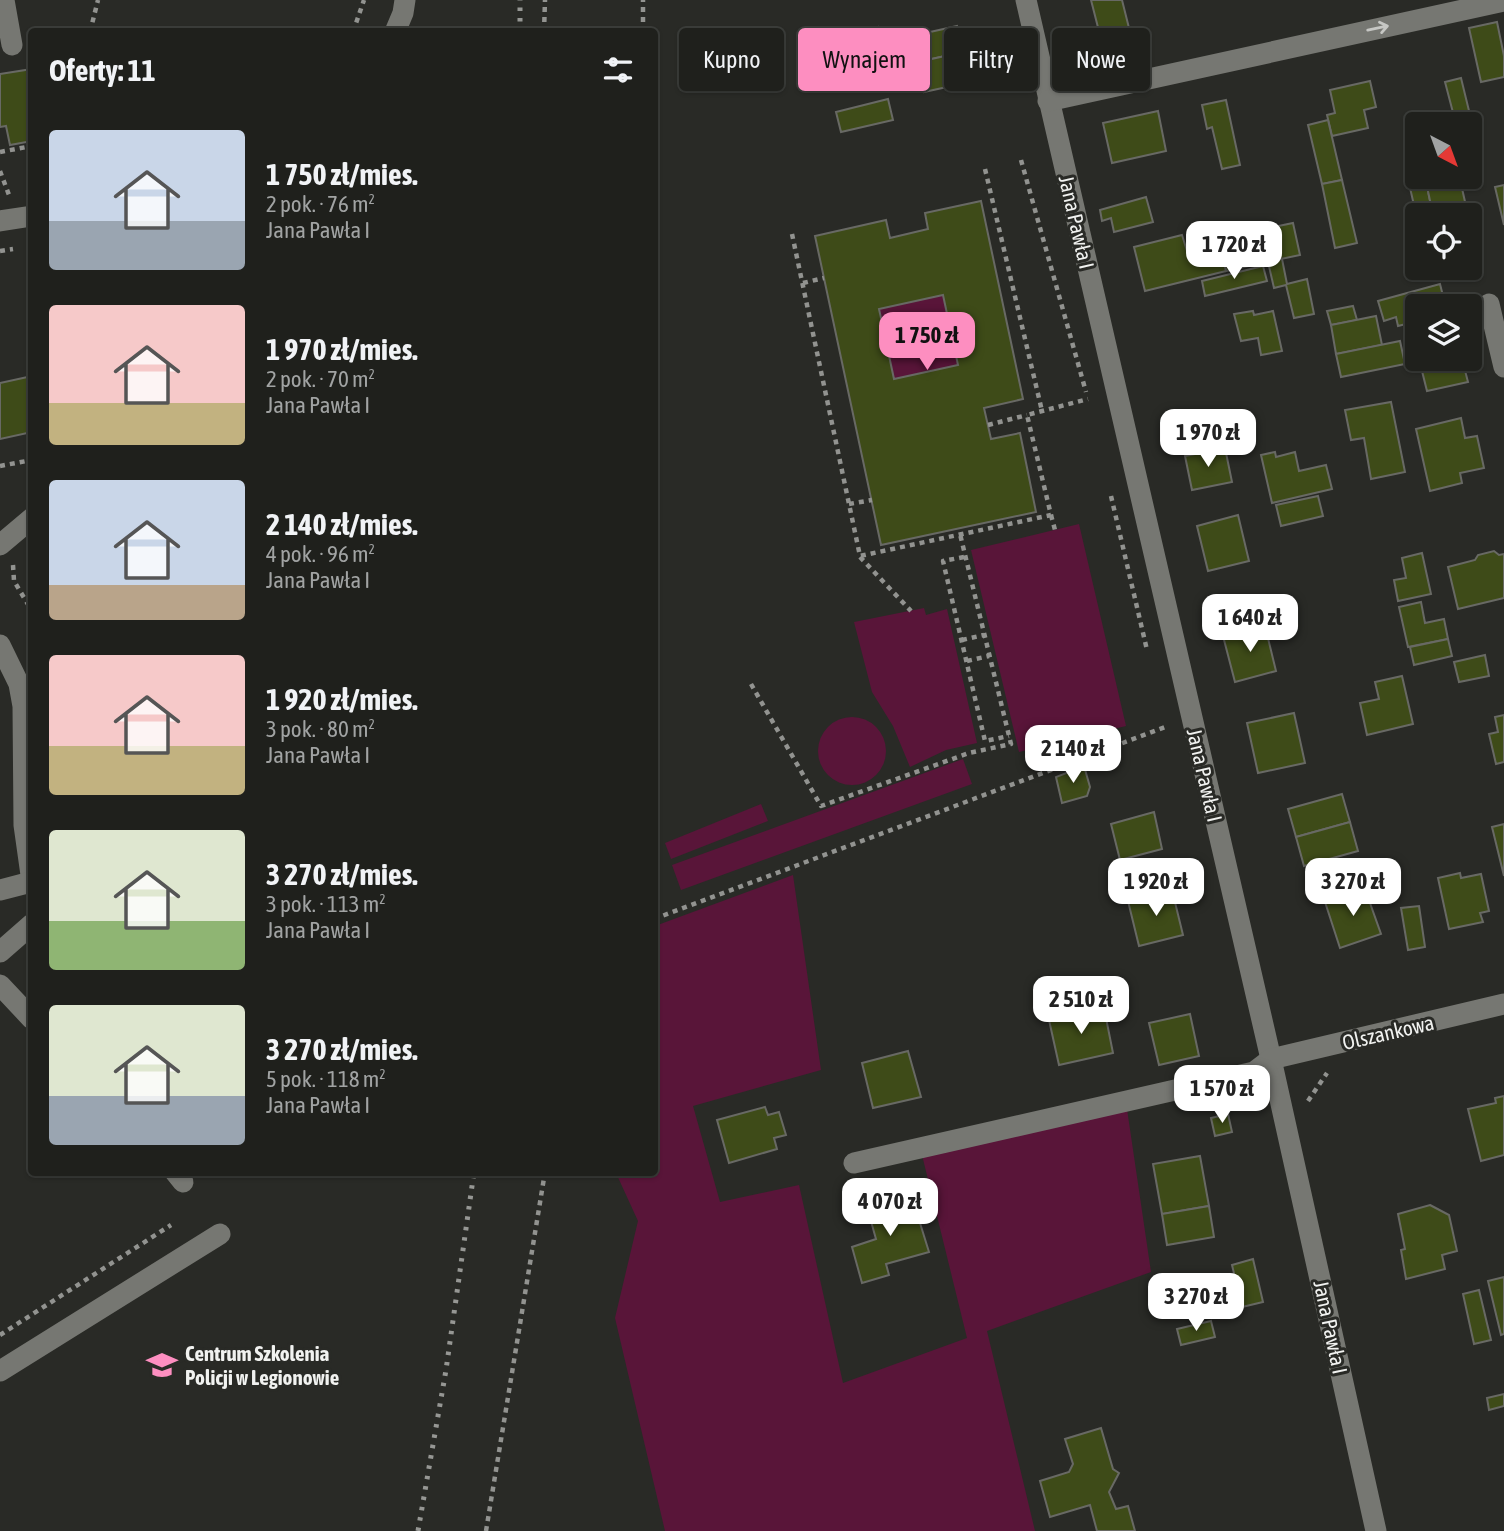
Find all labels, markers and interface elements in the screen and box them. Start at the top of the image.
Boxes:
one-way arrow [1366,21,1389,35]
chip: Kupno [679,28,784,91]
chip: Wynajem [798,28,930,91]
chip: Filtry [944,28,1038,91]
chip: Nowe [1052,28,1150,91]
icon: filters [599,51,637,89]
text: Oferty: 11 [49,53,156,87]
north arrow [1405,112,1482,189]
map controls [1405,112,1482,371]
text: 1 750 zł/mies. [266,157,418,191]
icon: home [105,158,189,242]
street label: Jana Pawła I [1055,173,1099,271]
text: 2 pok. · 76 m² [266,191,375,217]
button: locate [1405,203,1482,280]
text: Jana Pawła I [266,217,370,243]
pin: 1 720 zł [1162,222,1306,281]
text: 1 720 zł [1202,231,1266,257]
button: layers [1405,294,1482,371]
pin: 1 750 zł [855,312,999,372]
text: 1 750 zł [895,322,959,348]
text: 1 970 zł/mies. [266,332,418,366]
icon: home [105,333,189,417]
text: 2 pok. · 70 m² [266,366,375,392]
text: Jana Pawła I [266,392,370,418]
pin: 1 970 zł [1136,410,1280,469]
text: 1 970 zł [1176,419,1240,445]
text: 2 140 zł/mies. [266,507,418,541]
icon: home [105,508,189,592]
text: 4 pok. · 96 m² [266,541,375,567]
text: Jana Pawła I [266,567,370,593]
pin: 1 640 zł [1178,594,1322,654]
text: 1 640 zł [1218,604,1282,630]
text: 1 920 zł/mies. [266,682,418,716]
icon: home [105,683,189,767]
text: 3 pok. · 80 m² [266,716,375,742]
pin: 2 140 zł [1001,726,1145,785]
street label: Jana Pawła I [1183,726,1227,824]
text: 2 140 zł [1041,735,1105,761]
text: Jana Pawła I [266,742,370,768]
text: 3 270 zł/mies. [266,857,418,891]
icon: home [105,858,189,942]
pin: 1 920 zł [1084,858,1228,918]
pin: 3 270 zł [1281,858,1425,918]
text: 1 920 zł [1124,868,1188,894]
text: 3 270 zł [1321,868,1385,894]
text: 3 pok. · 113 m² [266,891,386,917]
text: Jana Pawła I [266,917,370,943]
pin: 2 510 zł [1009,976,1153,1036]
text: 2 510 zł [1049,986,1113,1012]
street label: Olszankowa [1340,1010,1436,1054]
text: 3 270 zł/mies. [266,1032,418,1066]
icon: home [105,1033,189,1117]
text: 5 pok. · 118 m² [266,1066,386,1092]
pin: 1 570 zł [1150,1066,1294,1125]
text: 1 570 zł [1190,1075,1254,1101]
text: Jana Pawła I [266,1092,370,1118]
pin: 4 070 zł [818,1178,962,1238]
text: 4 070 zł [858,1188,922,1214]
pin: 3 270 zł [1124,1274,1268,1333]
street label: Jana Pawła I [1309,1278,1353,1376]
text: 3 270 zł [1164,1283,1228,1309]
place label: Centrum Szkolenia Policji w Legionowie [185,1341,339,1389]
school or university icon: Centrum Szkolenia Policji w Legionowie [145,1348,179,1382]

